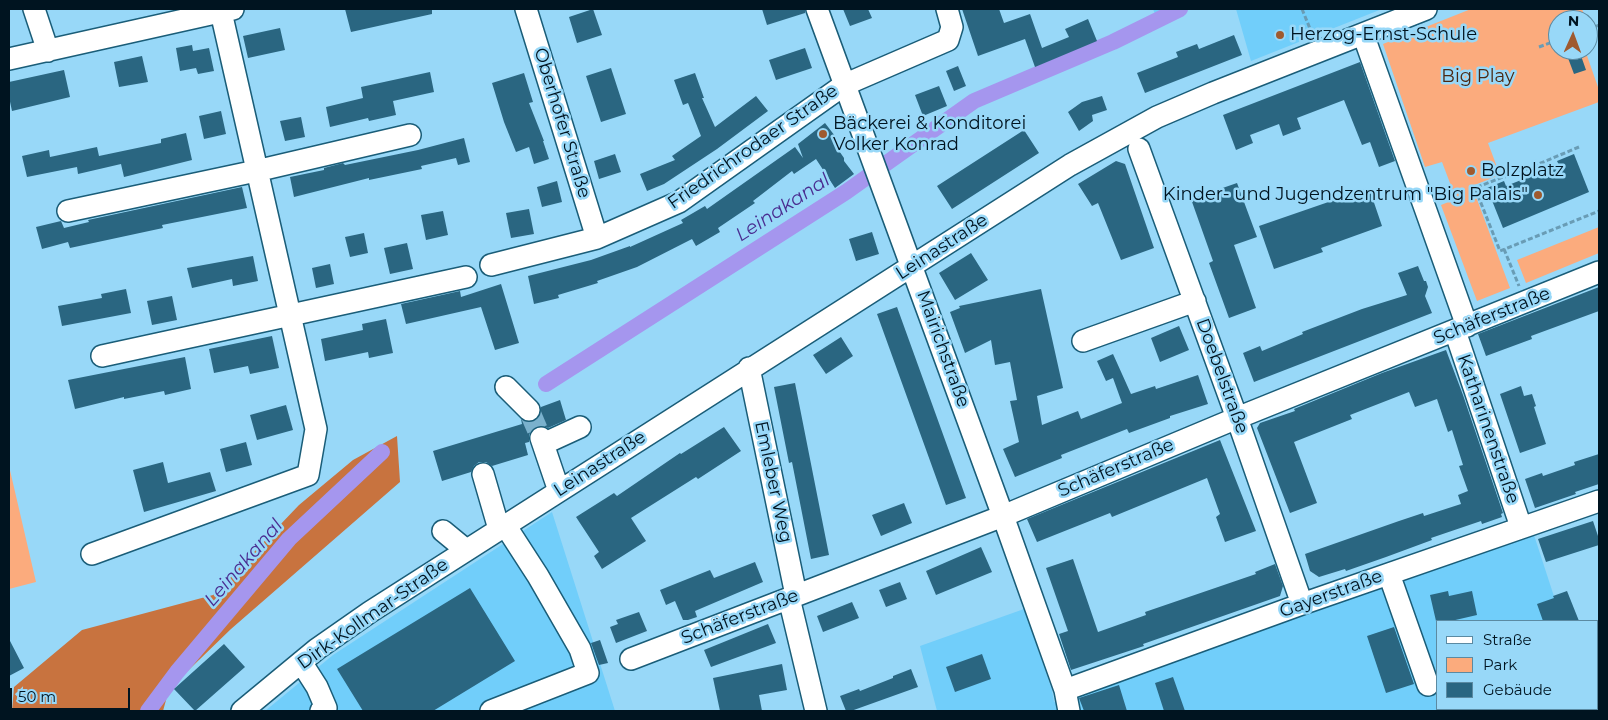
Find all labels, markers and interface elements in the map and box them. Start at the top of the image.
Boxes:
north arrow [1548,10,1598,60]
text: N [1568,12,1579,30]
place label: Herzog-Ernst-Schule [1290,24,1477,46]
marker: Herzog-Ernst-Schule [1274,29,1286,41]
street label: Oberhofer Straße [529,45,595,201]
park label: Big Play [1441,66,1515,88]
street label: Friedrichrodaer Straße [664,80,842,214]
place label: Bäckerei & Konditorei Volker Konrad [833,113,1026,156]
marker: Bäckerei & Konditorei Volker Konrad [817,128,829,140]
place label: Bolzplatz [1481,160,1564,182]
marker: Bolzplatz [1465,165,1477,177]
water label: Leinakanal [732,169,834,247]
place label: Kinder- und Jugendzentrum "Big Palais" [1163,184,1528,206]
marker: Kinder- und Jugendzentrum "Big Palais" [1532,189,1544,201]
street label: Leinastraße [892,209,992,285]
street label: Schäferstraße [1430,283,1554,349]
street label: Mairichstraße [912,288,974,410]
street label: Doebelstraße [1191,315,1253,437]
street label: Katharinenstraße [1452,352,1524,506]
street label: Emleber Weg [750,419,796,545]
street label: Leinastraße [550,426,650,502]
street label: Schäferstraße [1055,434,1177,502]
water label: Leinakanal [200,515,288,611]
street label: Dirk-Kollmar-Straße [293,554,453,674]
street label: Gayerstraße [1277,565,1385,623]
street label: Schäferstraße [678,585,802,649]
legend [1436,620,1598,710]
text: Straße [1483,630,1532,649]
text: Park [1483,655,1517,674]
scale bar [12,678,132,710]
text: Gebäude [1483,680,1552,699]
text: 50 m [18,687,56,706]

